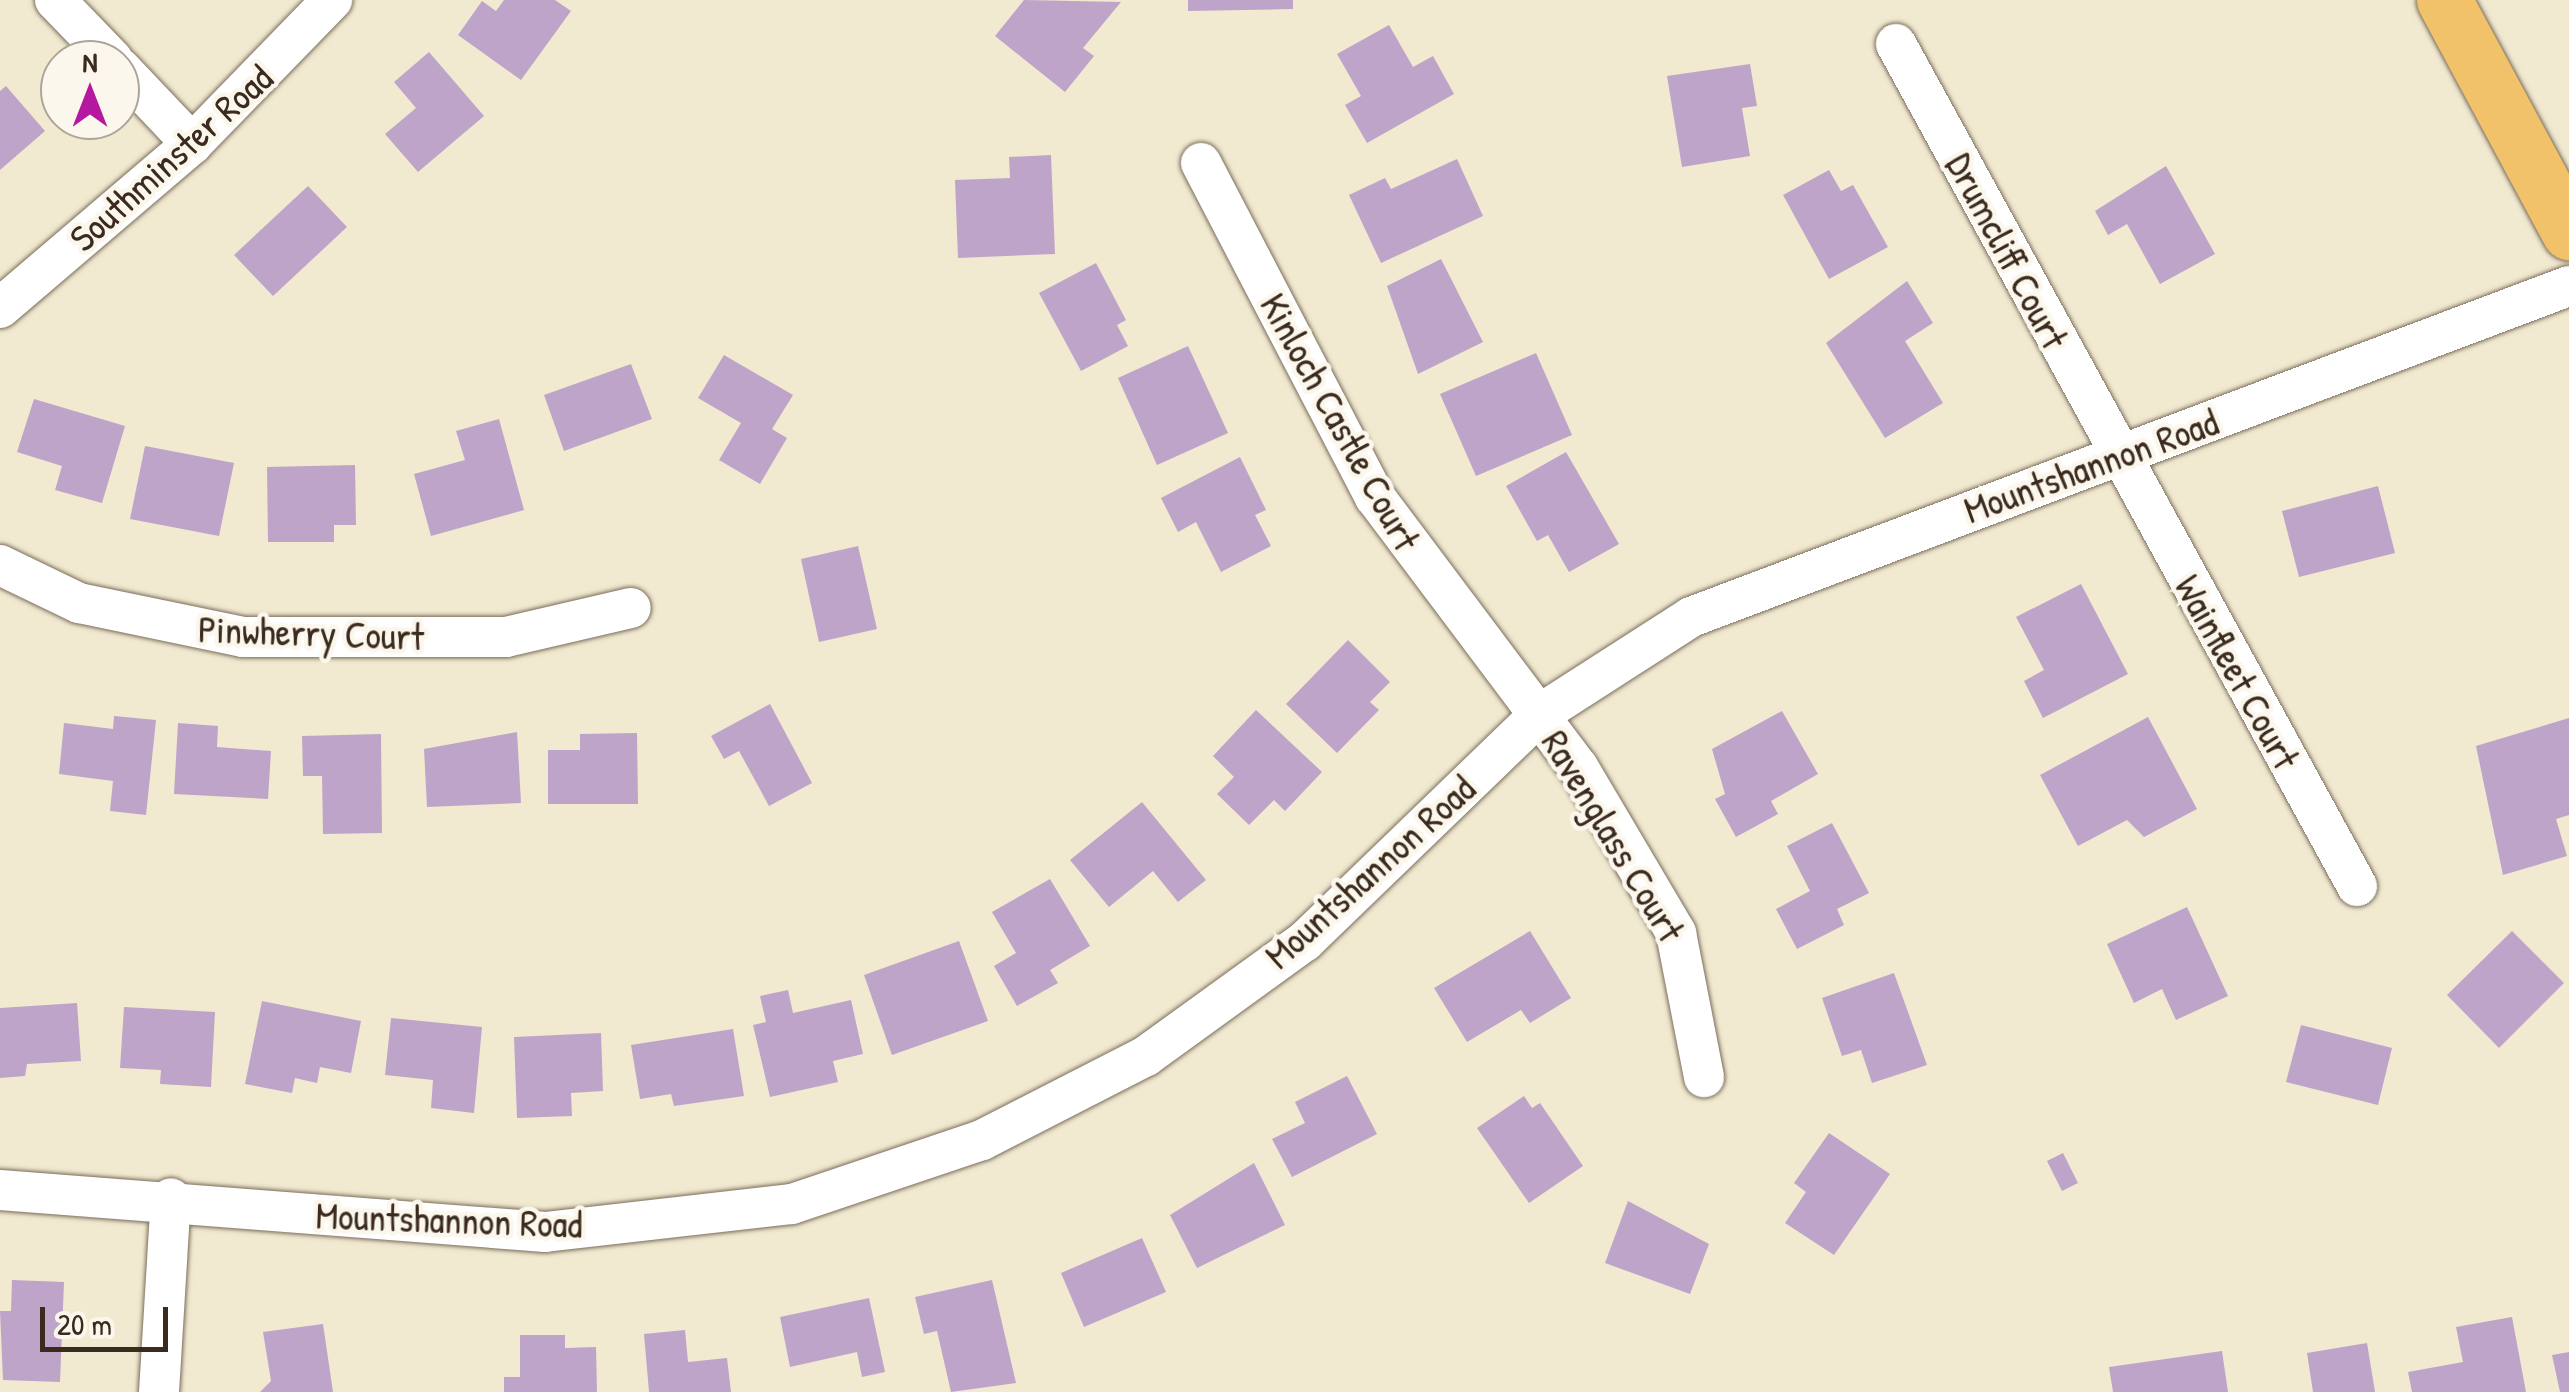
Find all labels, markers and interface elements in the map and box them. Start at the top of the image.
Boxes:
north arrow [40,40,140,140]
text: N [83,43,97,81]
street label: Southminster Road [60,55,282,261]
street label: Drumcliff Court [1936,145,2078,357]
street label: Kinloch Castle Court [1251,285,1429,559]
street label: Mountshannon Road [1958,399,2224,533]
street label: Wainfleet Court [2165,567,2309,777]
street label: Pinwherry Court [197,606,425,660]
street label: Ravenglass Court [1532,722,1694,950]
street label: Mountshannon Road [1256,766,1484,978]
street label: Mountshannon Road [315,1193,583,1247]
scale bar [45,1287,172,1349]
text: 20 m [57,1304,112,1344]

